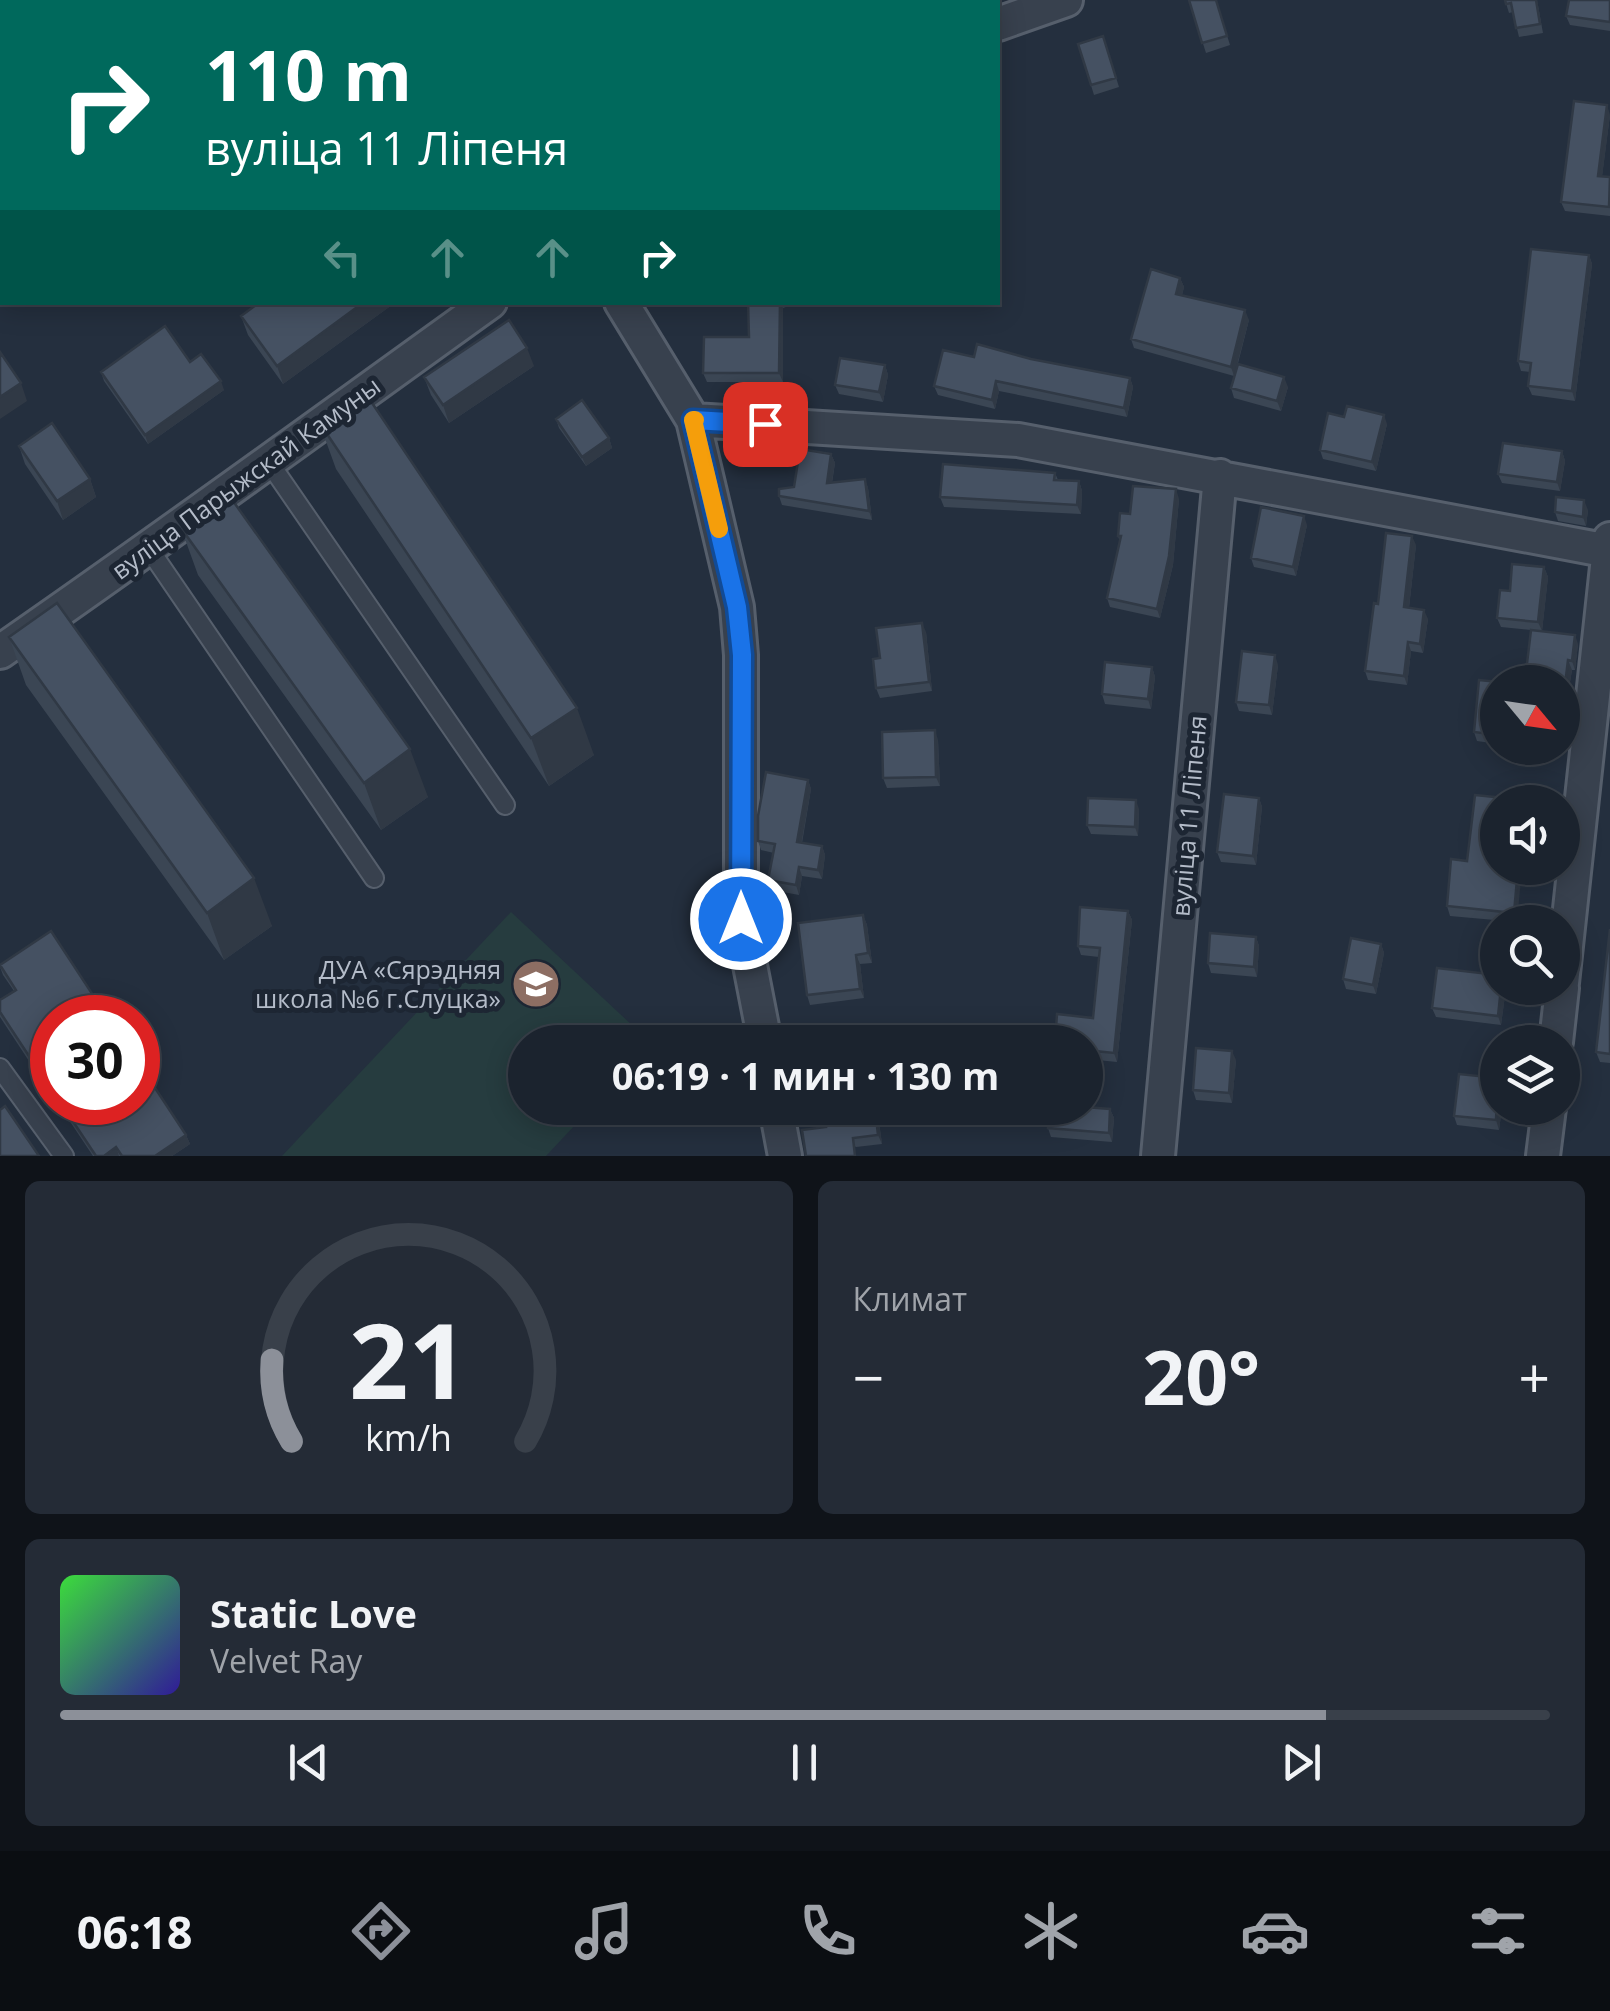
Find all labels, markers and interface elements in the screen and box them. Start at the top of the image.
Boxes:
text: 110 m [205,26,412,122]
icon: right [40,40,170,170]
text: вуліца 11 Ліпеня [205,117,568,178]
icon: left [315,230,370,285]
icon: ahead [420,230,475,285]
icon: ahead [525,230,580,285]
icon: right [630,230,685,285]
street label: вуліца Парыжскай Камуны [104,368,387,586]
pin [723,382,808,467]
icon: arrive [738,397,793,452]
north arrow [1480,665,1580,765]
map controls [1480,665,1580,1125]
street label: вуліца 11 Ліпеня [1162,714,1214,918]
button: sound [1480,785,1580,885]
position arrow [689,867,793,971]
button: search [1480,905,1580,1005]
place label: ДУА «Сярэдняя школа №6 г.Слуцка» [255,952,501,1015]
school or university icon: ДУА «Сярэдняя школа №6 г.Слуцка» [510,958,562,1010]
speed limit sign: 30 [30,995,160,1125]
button: layers [1480,1025,1580,1125]
text: 06:19 · 1 мин · 130 m [612,1049,999,1101]
text: Климат [853,1277,967,1320]
text: 21 [349,1288,468,1429]
text: 20° [1142,1325,1260,1427]
text: − [853,1339,884,1414]
text: + [1519,1339,1550,1414]
text: km/h [365,1413,452,1461]
text: Static Love [210,1587,417,1639]
text: Velvet Ray [210,1639,362,1682]
icon: previous [281,1735,336,1790]
icon: pause [777,1735,832,1790]
icon: next [1274,1735,1329,1790]
icon: directions [346,1896,416,1966]
icon: music [569,1896,639,1966]
icon: phone [793,1896,863,1966]
icon: climate [1016,1896,1086,1966]
icon: car [1240,1896,1310,1966]
icon: filters [1463,1896,1533,1966]
text: 06:18 [77,1901,192,1962]

